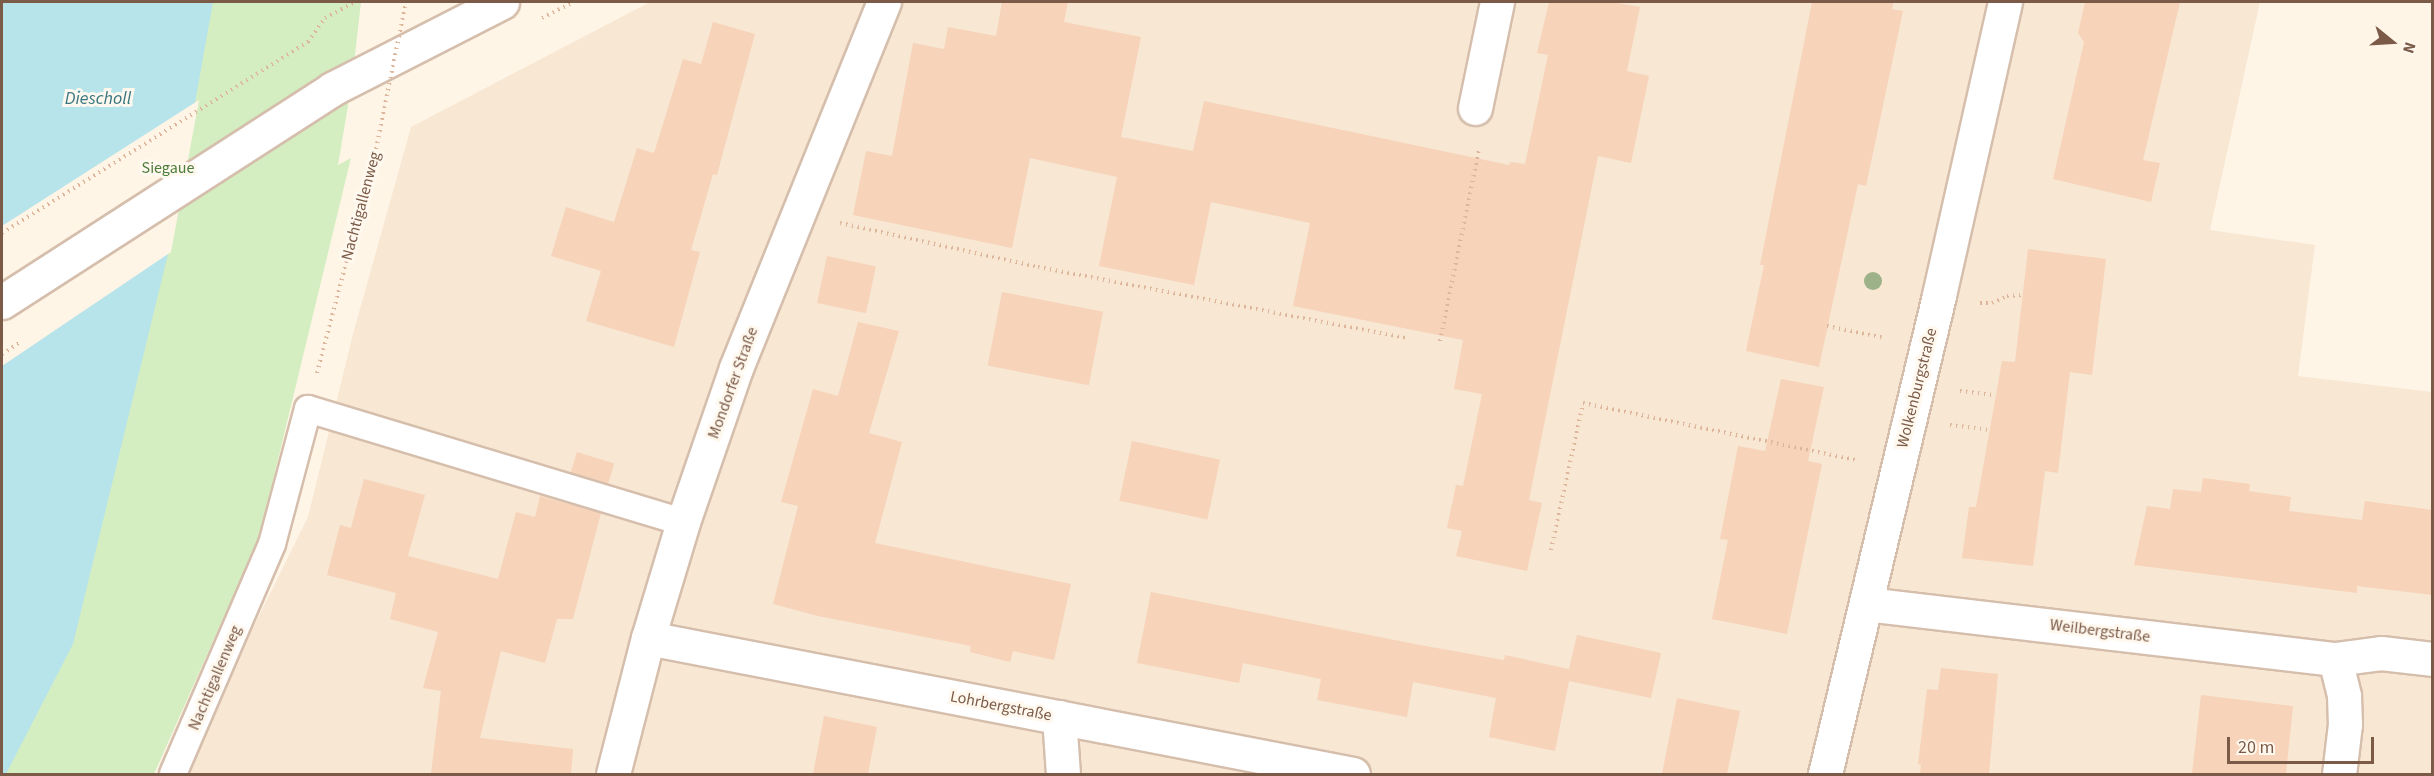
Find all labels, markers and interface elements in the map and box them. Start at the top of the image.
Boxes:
north arrow [2362,12,2422,72]
text: N [2397,39,2421,56]
water label: Diescholl [65,88,131,110]
street label: Nachtigallenweg [337,150,385,262]
park label: Siegaue [142,158,194,178]
street label: Mondorfer Straße [704,325,762,441]
street label: Wolkenburgstraße [1893,326,1941,450]
street label: Weilbergstraße [2049,615,2151,647]
street label: Nachtigallenweg [184,623,246,733]
street label: Lohrbergstraße [949,687,1053,725]
scale bar [2230,725,2377,763]
text: 20 m [2238,735,2274,760]

